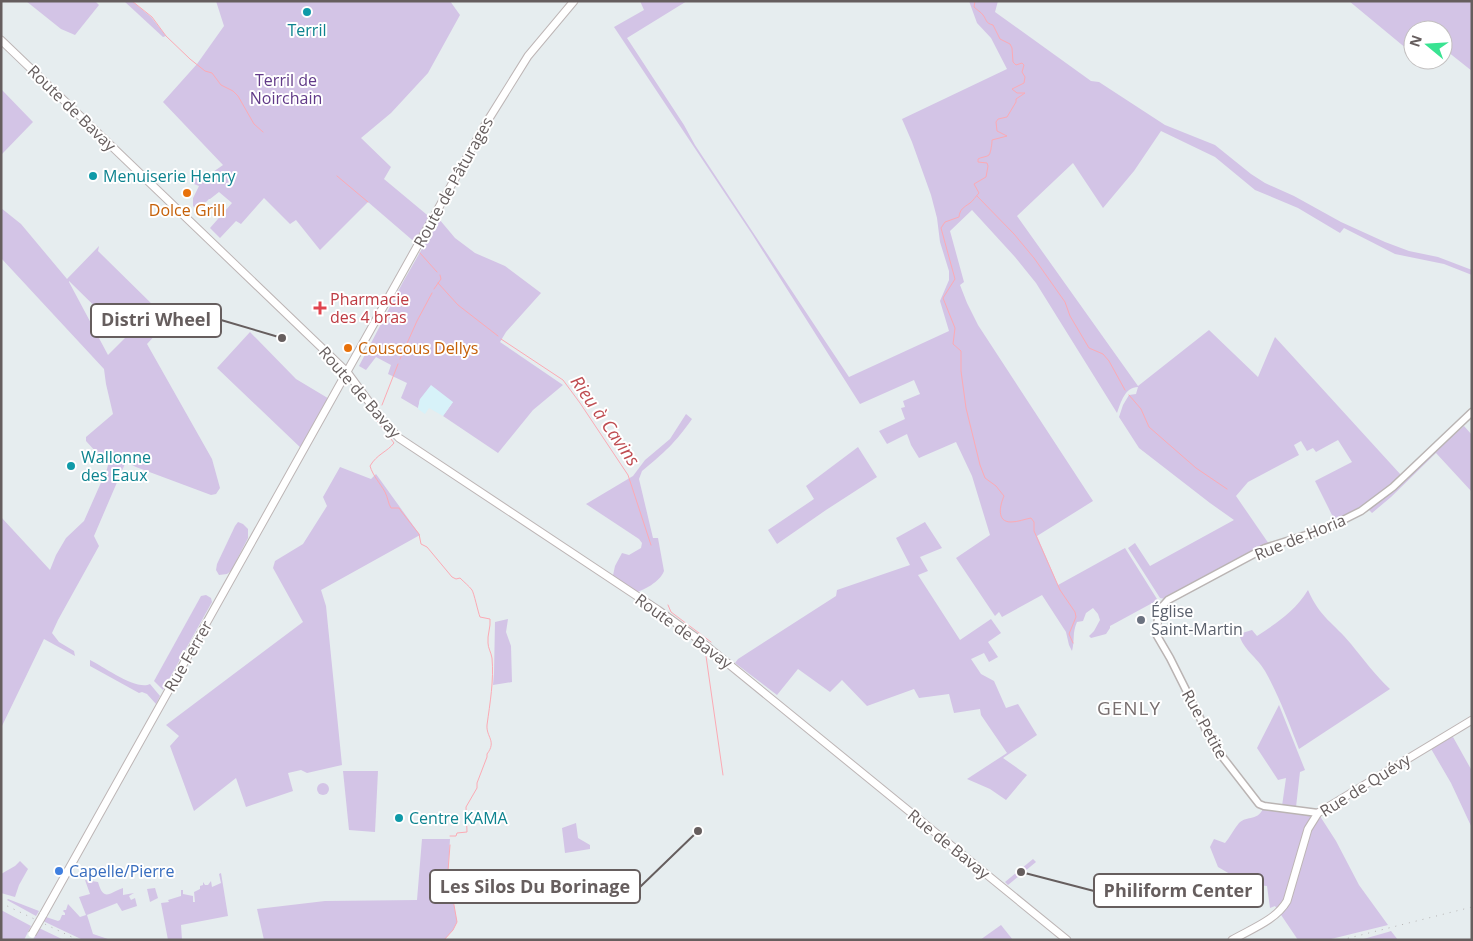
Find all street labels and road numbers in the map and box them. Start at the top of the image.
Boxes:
street label: Route de Bavay [23,60,122,157]
street label: Route de Pâturages [408,113,498,251]
street label: Route de Bavay [314,341,407,443]
street label: Rue de Horia [1251,509,1349,565]
street label: Route de Bavay [631,588,738,674]
street label: Rue Ferrer [159,616,217,696]
street label: Rue Petite [1177,685,1233,763]
street label: Rue de Quévy [1315,748,1415,822]
street label: Rue de Bavay [903,804,995,885]

